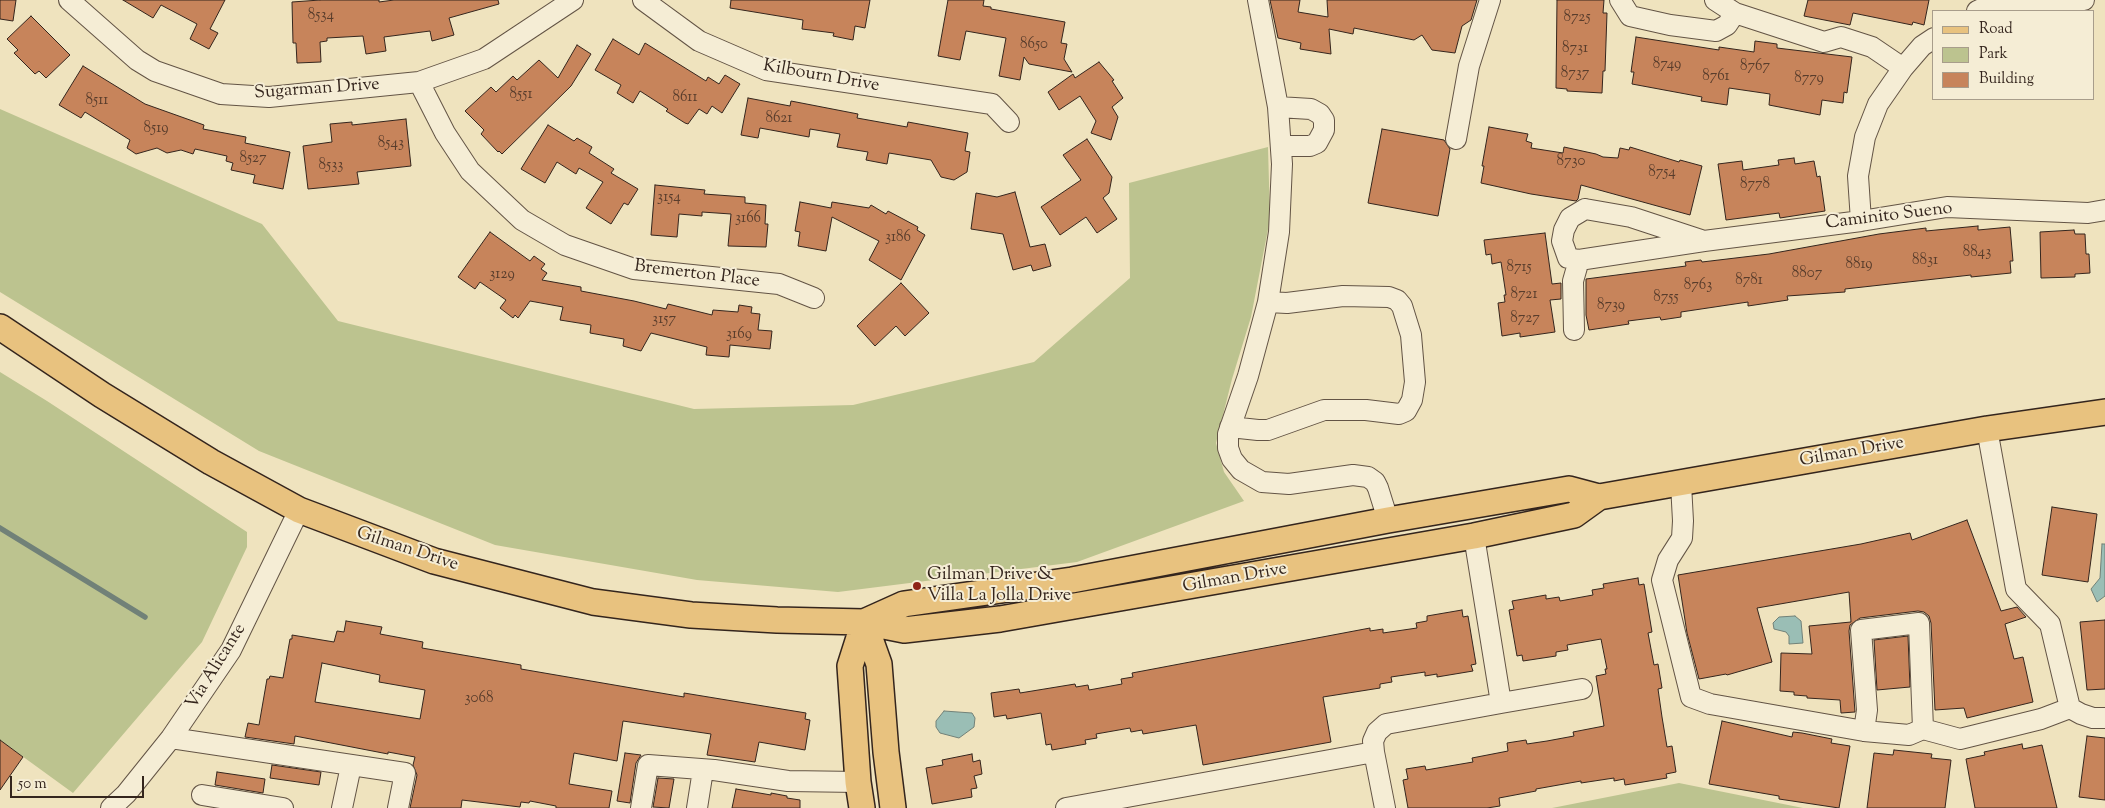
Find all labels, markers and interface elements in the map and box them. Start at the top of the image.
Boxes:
house number: 8534 [308,7,334,25]
house number: 8725 [1563,9,1591,27]
legend [1932,10,2095,100]
text: Road [1979,19,2013,40]
house number: 8650 [1020,36,1048,54]
house number: 8731 [1562,40,1588,58]
text: Park [1979,44,2008,65]
street label: Kilbourn Drive [761,56,881,98]
house number: 8749 [1653,56,1681,74]
house number: 8767 [1740,58,1770,76]
house number: 8737 [1561,65,1589,83]
house number: 8761 [1702,68,1730,86]
text: Building [1979,69,2034,90]
house number: 8779 [1794,70,1824,88]
street label: Sugarman Drive [254,75,380,105]
house number: 8551 [510,86,532,104]
house number: 8611 [672,89,698,107]
house number: 8511 [86,92,108,110]
house number: 8621 [766,110,792,128]
house number: 8519 [144,120,168,138]
house number: 8543 [378,135,404,153]
house number: 8527 [239,150,267,168]
house number: 8730 [1557,153,1585,171]
house number: 8533 [319,157,343,175]
house number: 8754 [1648,164,1676,182]
house number: 8778 [1740,176,1770,194]
house number: 3154 [657,189,681,207]
street label: Caminito Sueno [1824,198,1954,236]
house number: 3166 [735,210,761,228]
house number: 3186 [885,229,911,247]
house number: 8843 [1963,244,1991,262]
house number: 8831 [1912,252,1938,270]
house number: 8819 [1845,256,1873,274]
street label: Bremerton Place [633,257,761,293]
house number: 8715 [1506,259,1532,277]
house number: 8807 [1792,265,1822,283]
house number: 3129 [489,266,515,284]
house number: 8781 [1735,272,1763,290]
house number: 8763 [1684,277,1712,295]
house number: 8721 [1511,286,1537,304]
house number: 8755 [1653,289,1679,307]
house number: 8739 [1597,297,1625,315]
house number: 8727 [1510,310,1540,328]
house number: 3157 [652,311,676,329]
house number: 3169 [726,326,752,344]
street label: Gilman Drive [1798,433,1906,473]
street label: Gilman Drive [353,523,461,577]
street label: Gilman Drive [1181,559,1289,599]
place label: Gilman Drive & Villa La Jolla Drive [927,565,1071,608]
marker: Gilman Drive & Villa La Jolla Drive [911,580,923,592]
street label: Via Alicante [182,620,252,714]
house number: 3068 [465,690,493,708]
scale bar [12,766,146,798]
text: 50 m [18,774,47,795]

